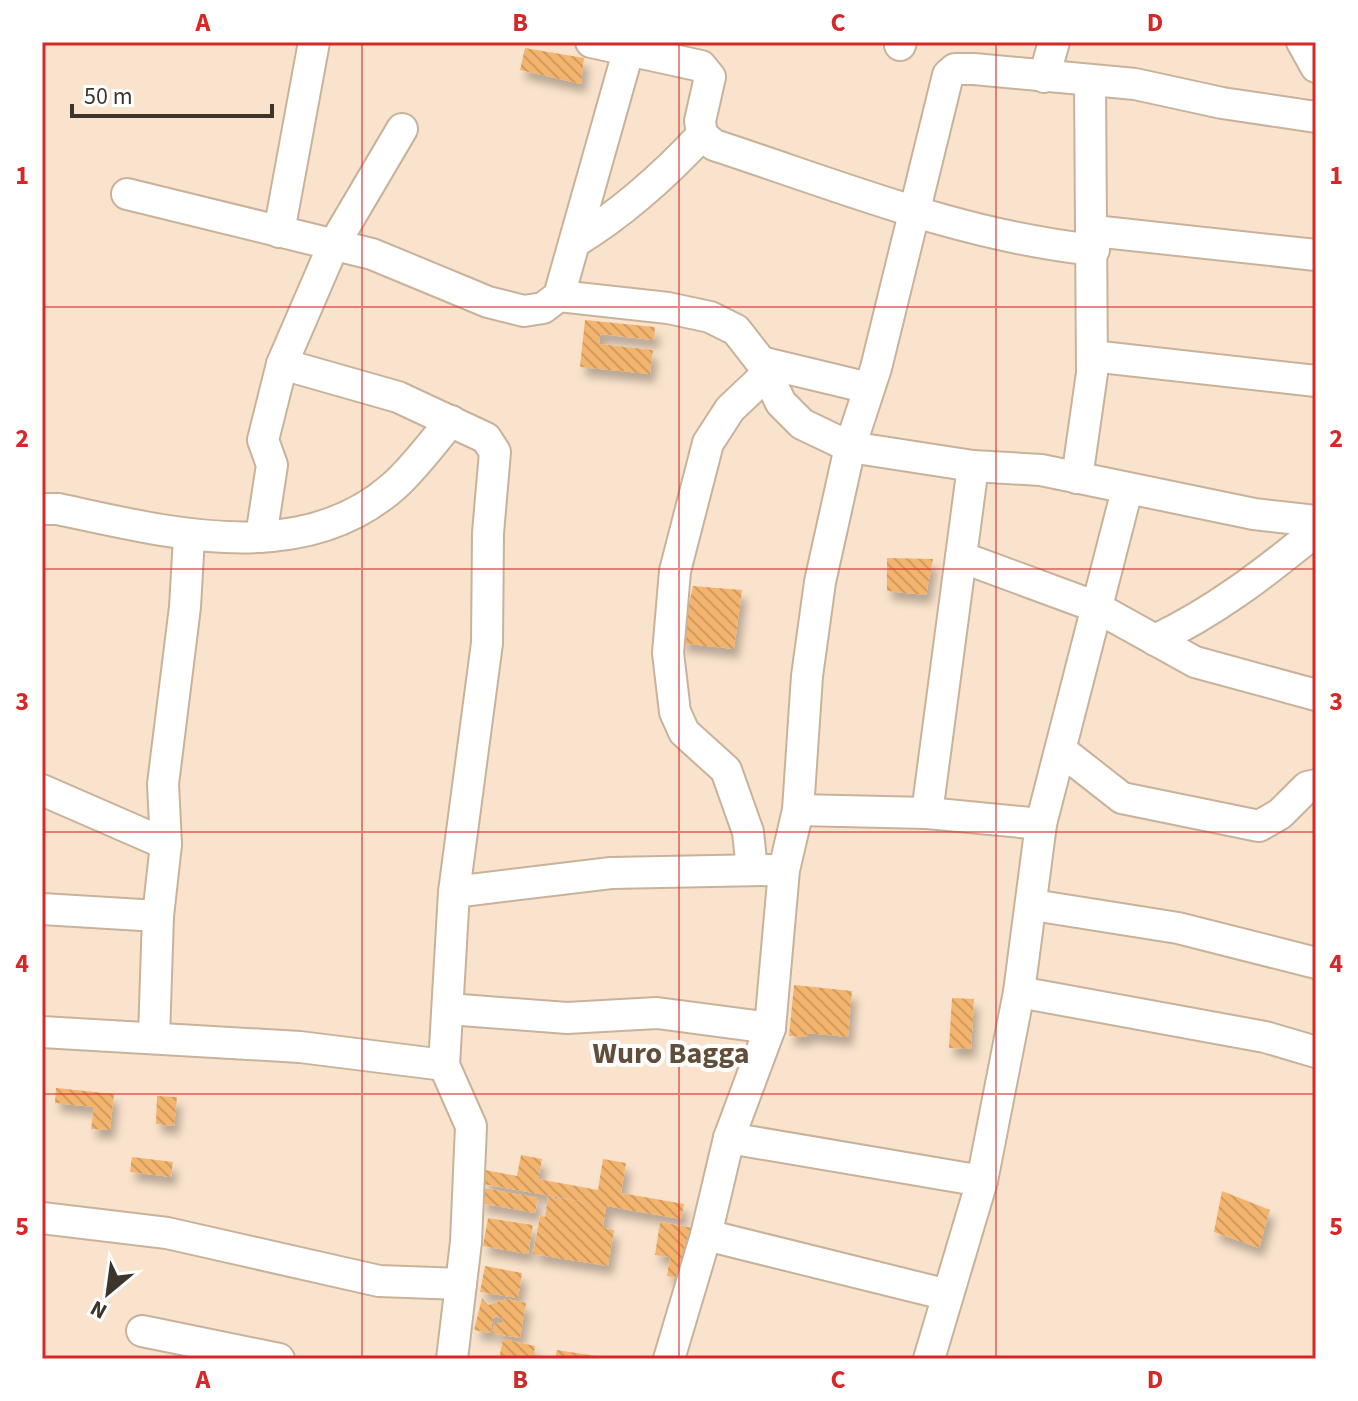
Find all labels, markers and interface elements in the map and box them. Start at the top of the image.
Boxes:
text: A [195,4,212,41]
text: B [512,4,528,41]
text: C [830,4,846,41]
text: D [1147,4,1163,41]
scale bar [72,68,272,118]
text: 50 m [84,79,133,114]
text: 1 [15,157,29,194]
text: 1 [1329,157,1343,194]
text: 2 [15,420,29,457]
text: 2 [1329,420,1343,457]
text: 3 [15,683,29,720]
text: 3 [1329,683,1343,720]
text: 4 [15,945,29,982]
text: 4 [1329,945,1343,982]
district label: Wuro Bagga [593,1032,749,1075]
text: 5 [15,1208,29,1245]
text: 5 [1329,1208,1343,1245]
north arrow [68,1253,148,1333]
text: N [85,1292,113,1327]
text: A [195,1361,212,1398]
text: B [512,1361,528,1398]
text: C [830,1361,846,1398]
text: D [1147,1361,1163,1398]

